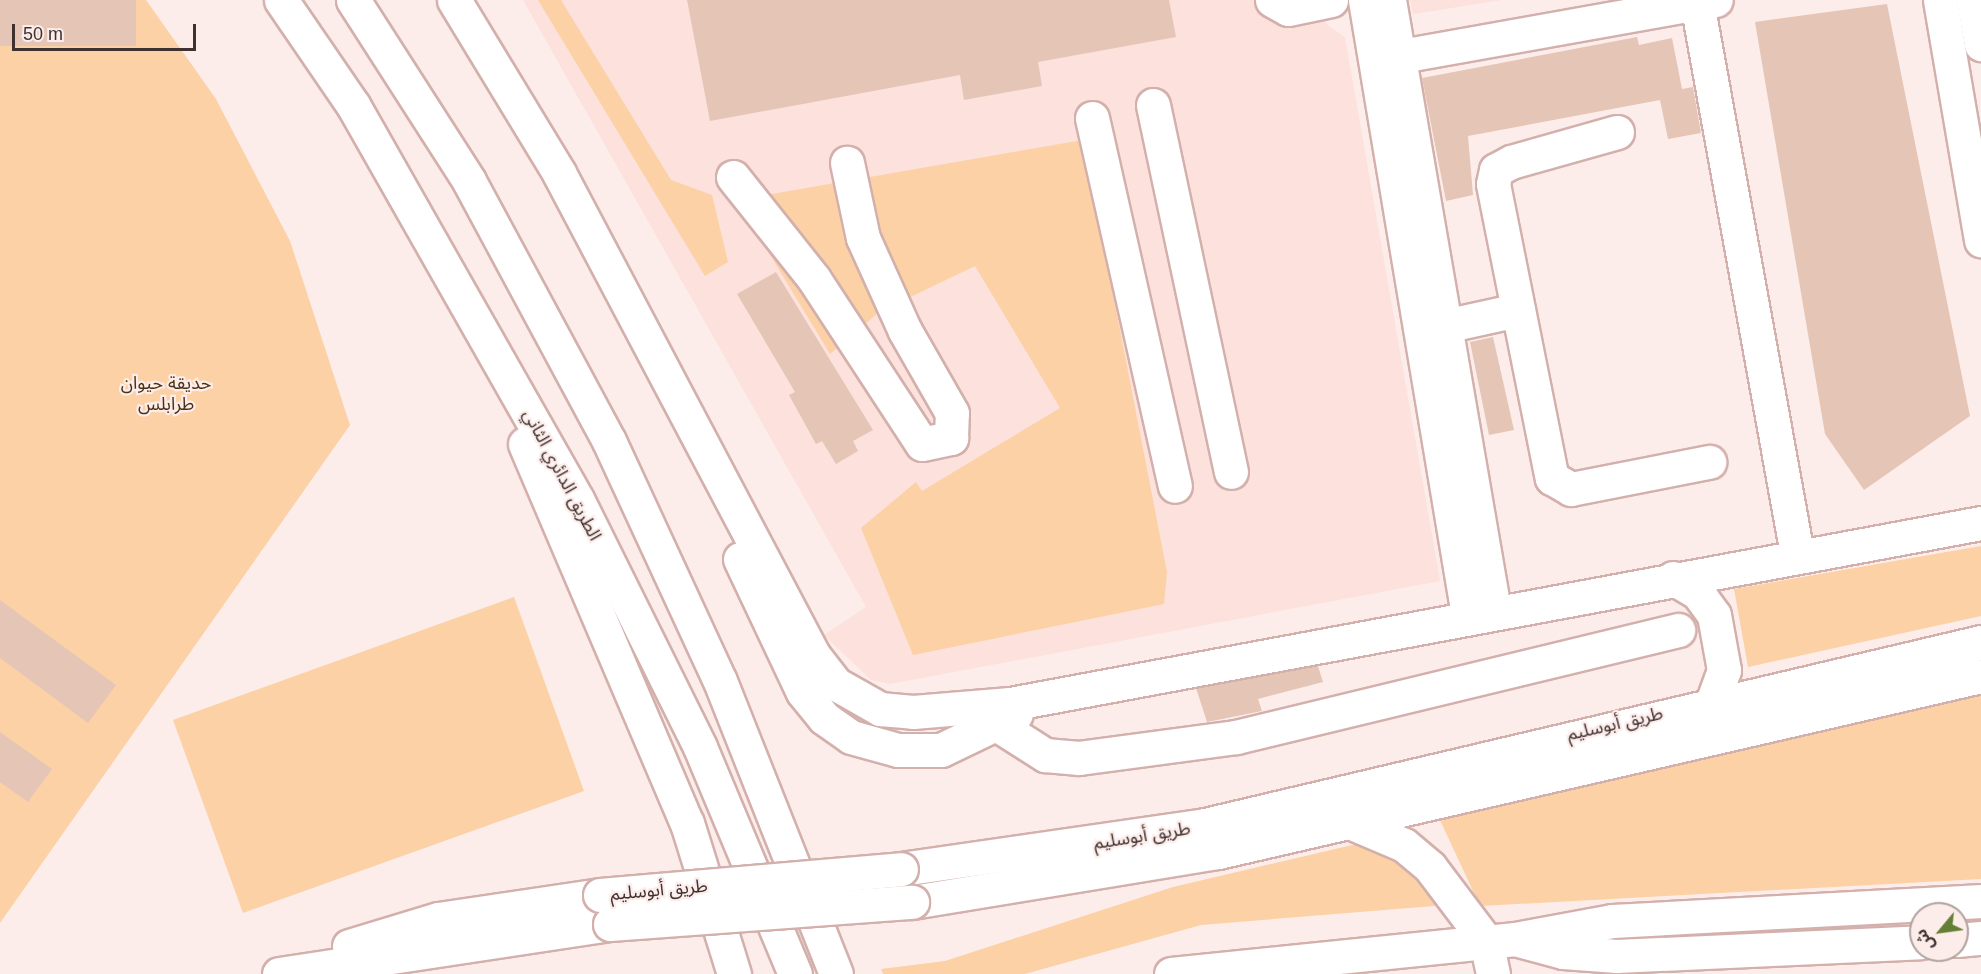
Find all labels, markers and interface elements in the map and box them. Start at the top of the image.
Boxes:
scale bar [15,12,200,50]
text: 50 m [23,24,63,44]
park label: حديقة حيوان طرابلس [121,373,211,416]
street label: الطريق الدائري الثاني [518,406,606,544]
street label: طريق أبوسليم [1565,702,1665,746]
street label: طريق أبوسليم [1092,818,1192,854]
street label: طريق أبوسليم [609,875,709,905]
north arrow [1909,902,1969,962]
text: ش [1912,926,1937,954]

